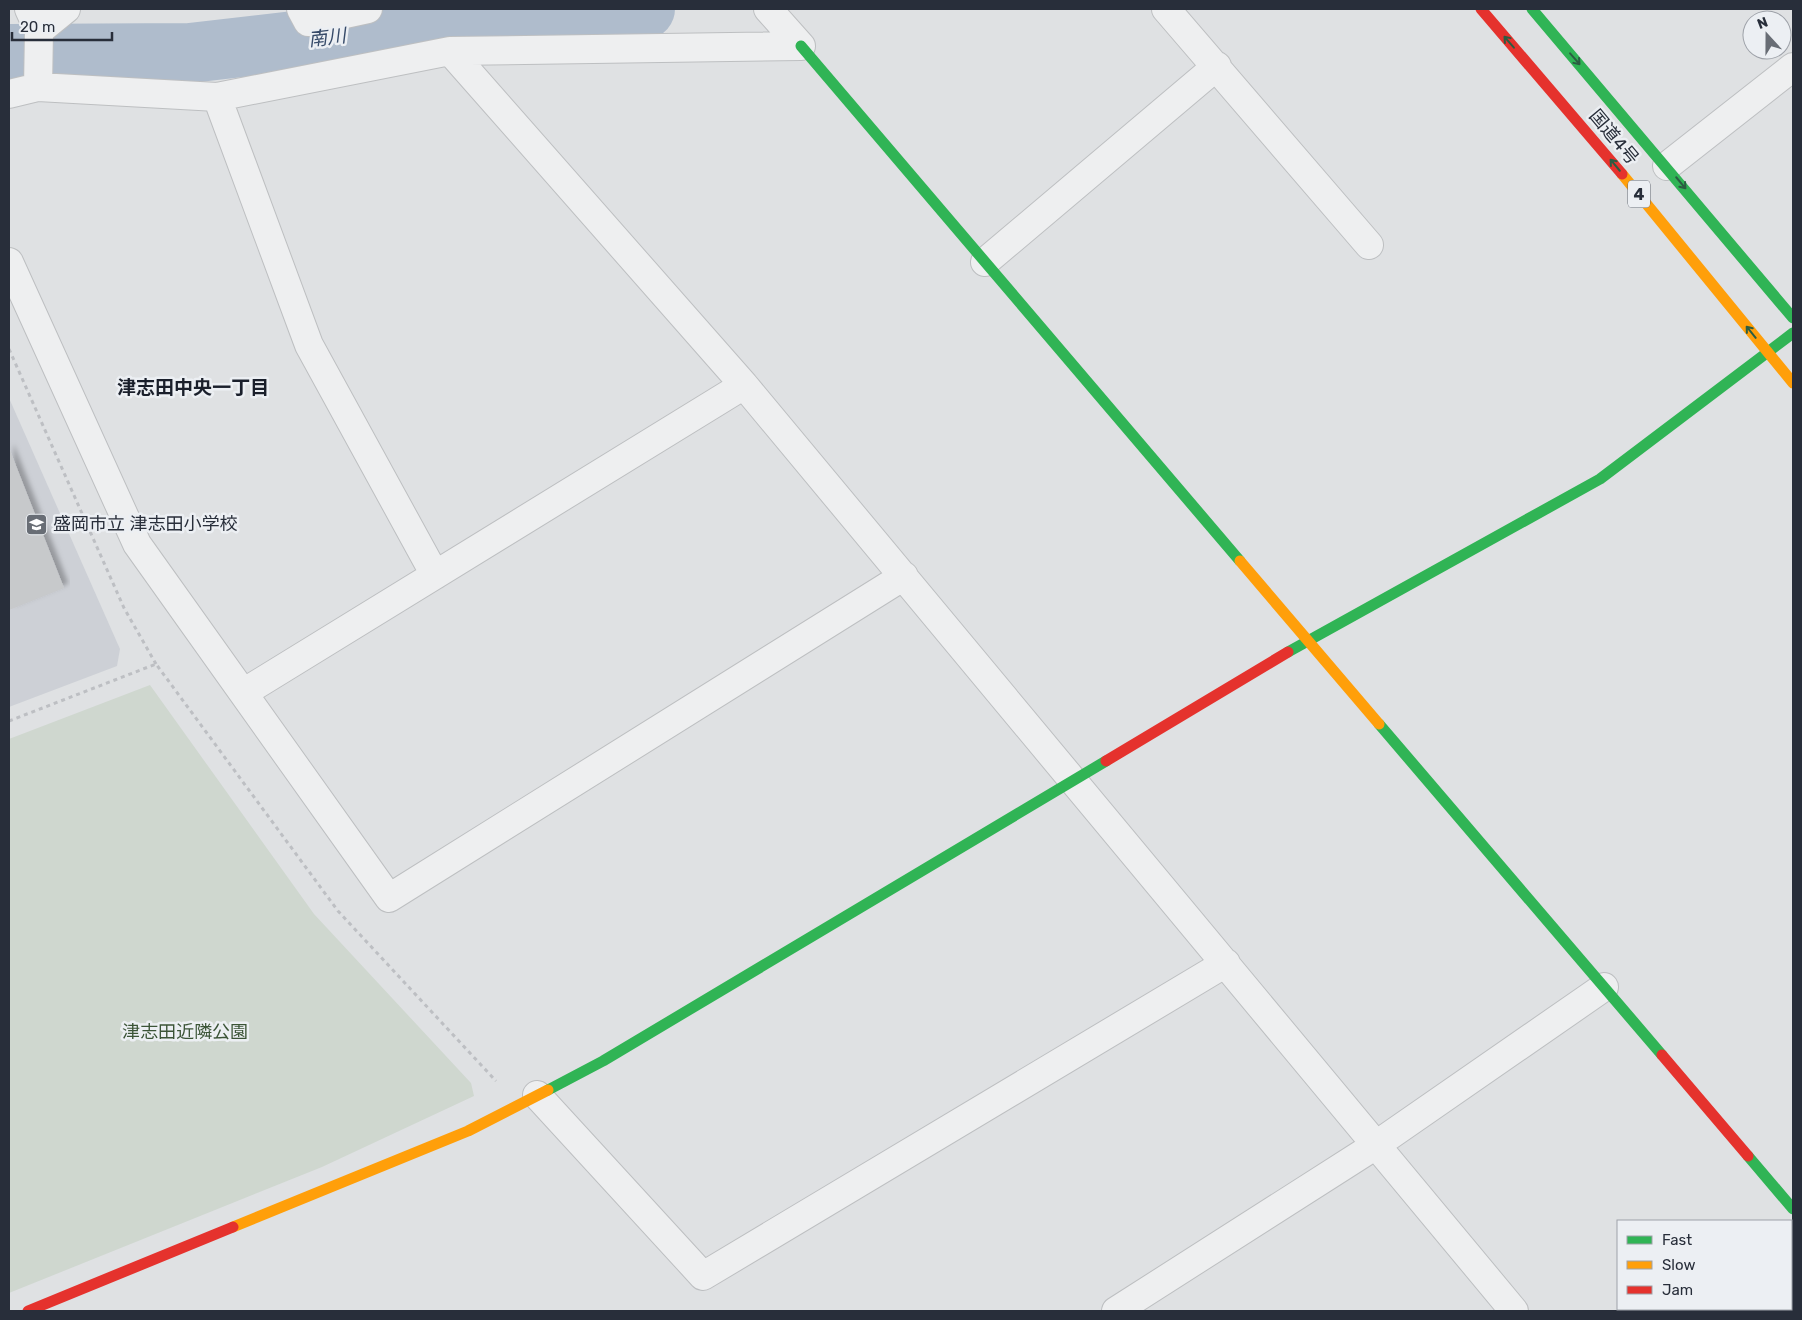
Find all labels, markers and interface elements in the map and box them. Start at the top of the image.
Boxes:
scale bar [12,10,112,42]
north arrow [1742,10,1792,60]
text: N [1755,14,1770,33]
text: 20 m [20,18,55,36]
water label: 南川 [307,24,349,51]
one-way arrow [1504,36,1515,49]
one-way arrow [1569,52,1580,65]
street label: 国道4号 [1585,105,1643,169]
one-way arrow [1610,159,1621,172]
one-way arrow [1675,176,1686,189]
road number: 4 [1628,180,1650,208]
one-way arrow [1745,326,1756,339]
district label: 津志田中央一丁目 [117,376,269,399]
school or university icon: 盛岡市立 津志田小学校 [25,512,49,536]
place label: 盛岡市立 津志田小学校 [53,513,237,535]
park label: 津志田近隣公園 [122,1021,248,1043]
legend [1617,1220,1792,1310]
text: Fast [1662,1231,1692,1249]
text: Slow [1662,1256,1695,1274]
text: Jam [1662,1281,1693,1299]

